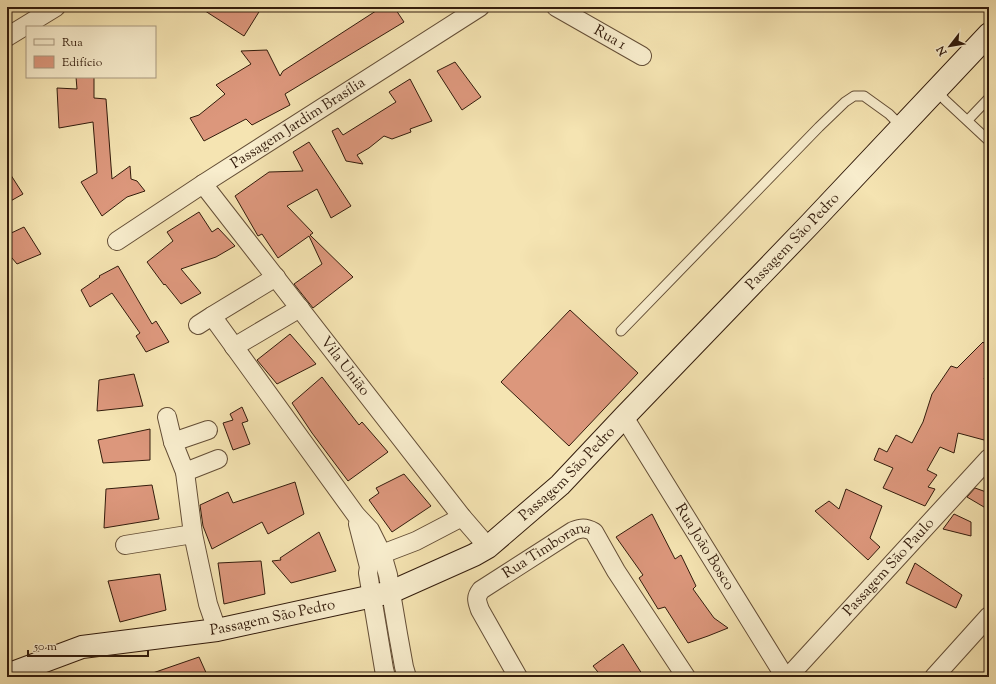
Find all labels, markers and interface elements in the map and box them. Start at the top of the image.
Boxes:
street label: Rua 1 [590,20,630,55]
legend [26,26,156,78]
north arrow [930,26,970,66]
text: Rua [62,34,83,52]
text: N [933,43,952,59]
text: Edifício [62,54,103,72]
street label: Passagem Jardim Brasília [227,72,370,174]
street label: Passagem São Pedro [741,188,845,295]
street label: Vila União [315,332,375,400]
street label: Passagem São Pedro [514,422,620,526]
street label: Rua João Bosco [670,500,739,594]
street label: Passagem São Paulo [838,514,939,621]
street label: Rua Timborana [498,518,594,584]
street label: Passagem São Pedro [209,594,337,641]
scale bar [28,632,148,658]
text: 50 m [33,638,57,656]

